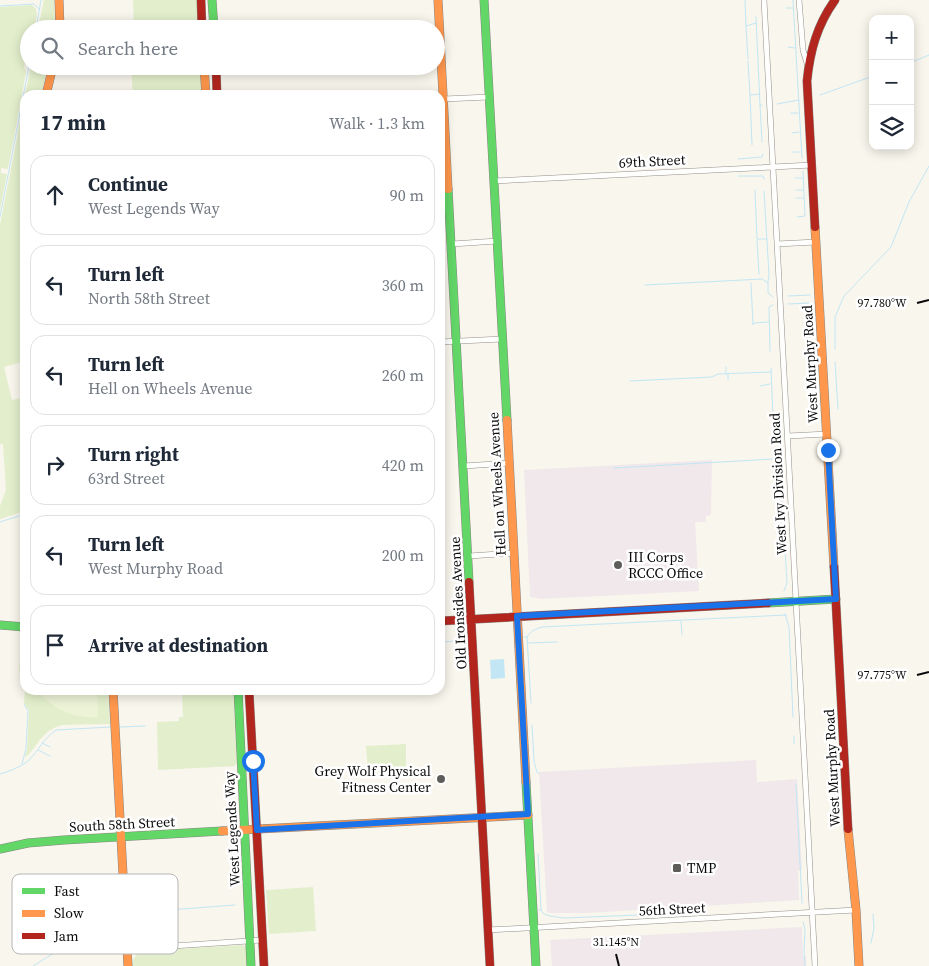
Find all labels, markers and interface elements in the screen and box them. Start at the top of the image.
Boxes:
map controls [869,15,914,150]
button: + [869,15,914,60]
search box [20,20,445,75]
icon: search [38,34,66,62]
text: Search here [78,35,178,61]
button: − [869,60,914,105]
button: layers [869,105,914,150]
text: 17 min [40,108,106,137]
text: Walk · 1.3 km [329,112,425,134]
street label: 69th Street [618,149,686,173]
text: Continue [88,171,168,197]
icon: ahead [41,181,69,209]
text: 90 m [390,184,424,206]
text: West Legends Way [88,197,220,219]
text: Turn left [88,261,164,287]
icon: left [41,271,69,299]
text: 360 m [382,274,424,296]
text: North 58th Street [88,287,210,309]
text: 97.780°W [857,295,907,311]
street label: West Murphy Road [797,304,823,423]
text: Turn left [88,351,164,377]
icon: left [41,361,69,389]
text: 260 m [382,364,424,386]
text: Hell on Wheels Avenue [88,377,252,399]
street label: Hell on Wheels Avenue [483,412,511,556]
street label: West Ivy Division Road [764,412,792,556]
route end [817,439,840,462]
text: Turn right [88,441,179,467]
icon: right [41,451,69,479]
text: 420 m [382,454,424,476]
text: 63rd Street [88,467,165,489]
text: Turn left [88,531,164,557]
street label: Old Ironsides Avenue [445,536,471,670]
icon: left [41,541,69,569]
text: 200 m [382,544,424,566]
place label: III Corps RCCC Office [628,547,703,583]
text: West Murphy Road [88,557,223,579]
marker: III Corps RCCC Office [612,559,624,571]
icon: arrive [41,631,69,659]
text: Arrive at destination [88,632,268,658]
text: 97.775°W [857,667,907,683]
street label: West Murphy Road [819,708,845,827]
route start [242,750,265,773]
place label: Grey Wolf Physical Fitness Center [315,761,431,797]
street label: West Legends Way [219,770,245,887]
marker: Grey Wolf Physical Fitness Center [435,773,447,785]
street label: South 58th Street [69,811,176,837]
place label: TMP [687,858,716,878]
marker: TMP [671,862,683,874]
legend [12,874,178,954]
text: Fast [54,881,80,901]
street label: 56th Street [638,897,706,921]
text: Slow [54,903,84,923]
text: Jam [53,926,79,946]
text: 31.145°N [593,934,639,950]

